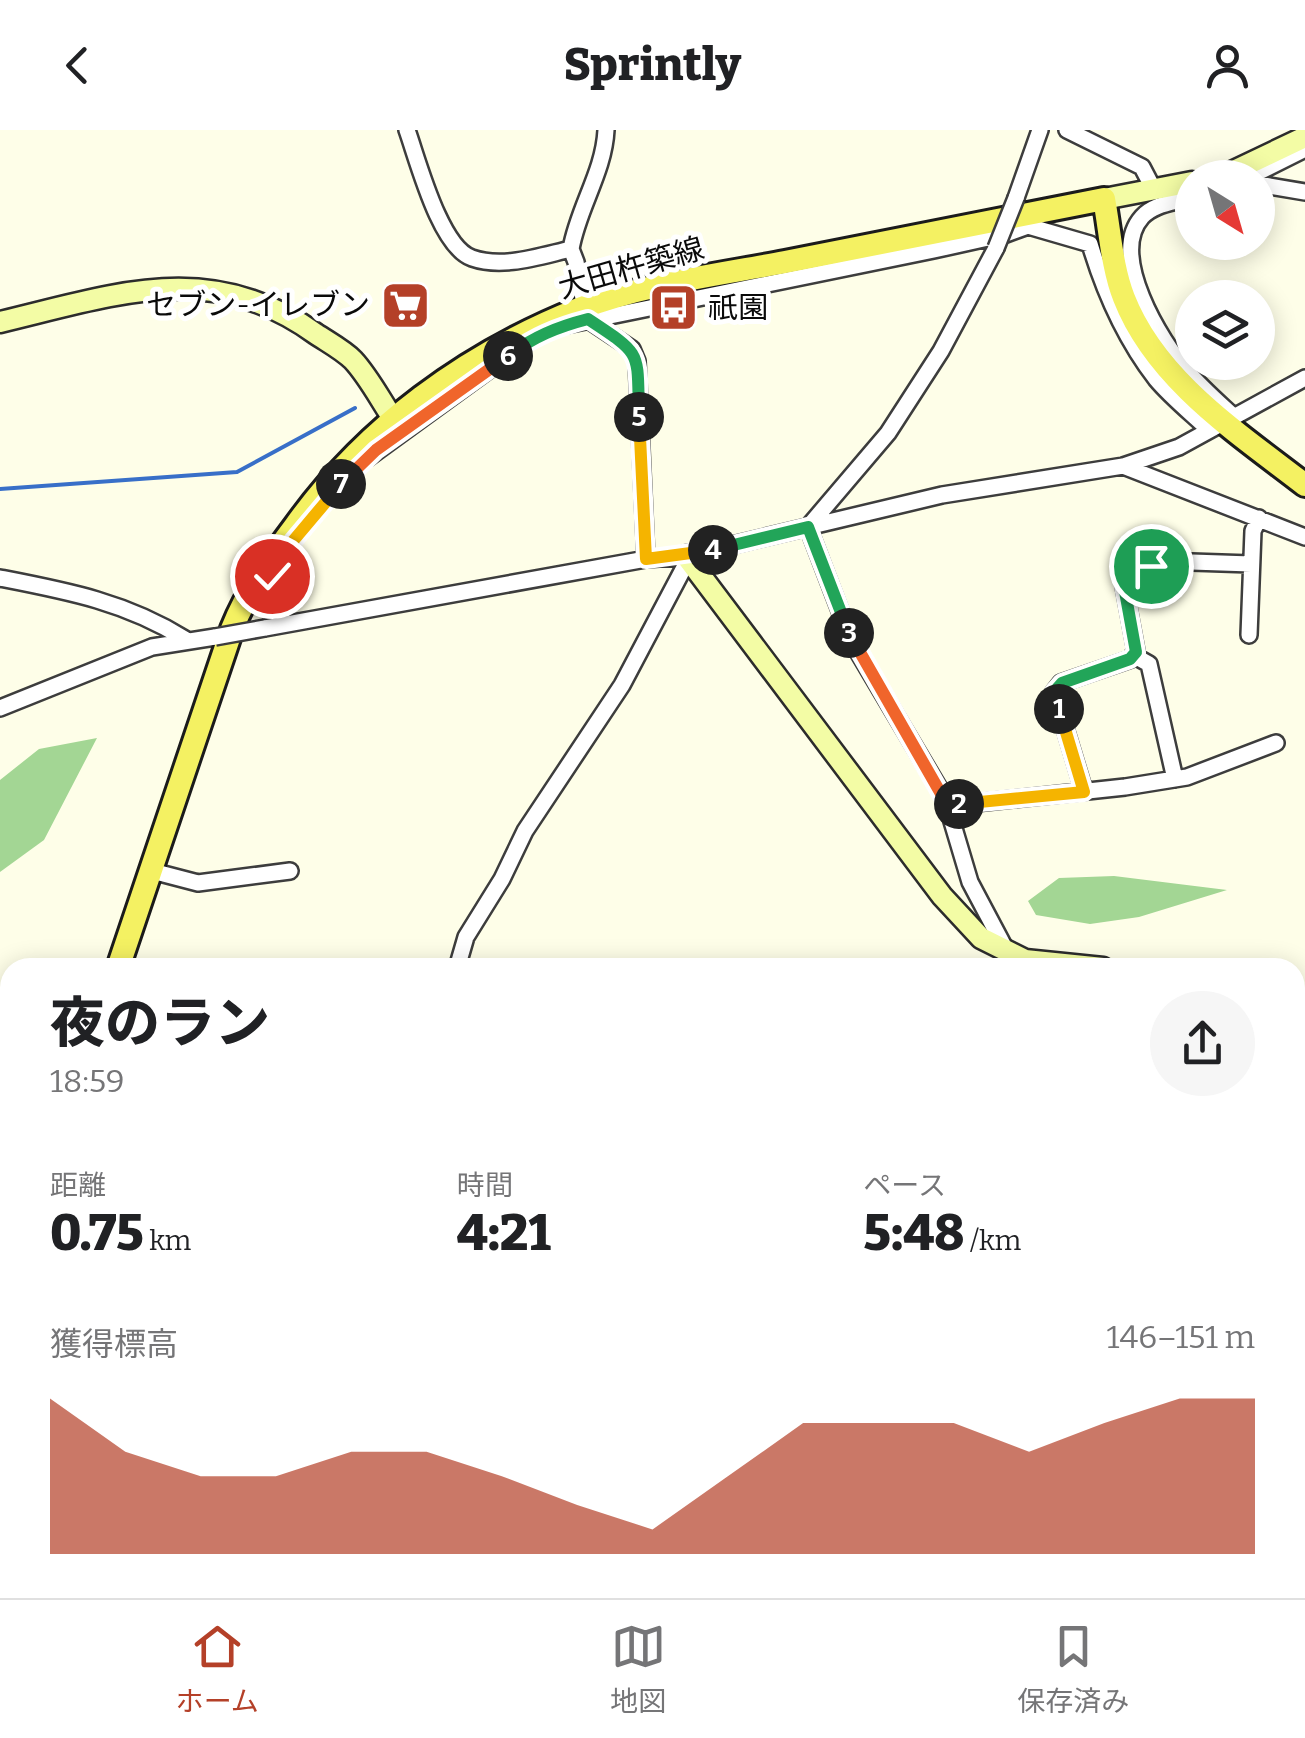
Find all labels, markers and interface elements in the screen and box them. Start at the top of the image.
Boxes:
icon: back [50,38,105,93]
text: Sprintly [564,38,741,92]
icon: person [1200,38,1255,93]
north arrow [1175,160,1275,260]
map controls [1175,160,1275,380]
street label: 大田杵築線 [554,230,708,306]
supermarket icon: セブン-イレブン [379,279,431,331]
button: layers [1175,280,1275,380]
bus stop icon: 祇園 [647,282,699,334]
place label: セブン-イレブン [146,287,370,323]
place label: 祇園 [708,290,768,326]
pin: 6 [483,331,533,381]
text: 6 [500,339,516,372]
pin: 5 [614,392,664,442]
text: 5 [631,400,647,433]
pin: 7 [316,459,366,509]
text: 7 [333,467,349,500]
pin [1109,524,1194,609]
pin: 4 [688,525,738,575]
text: 4 [704,533,722,566]
pin [230,534,315,619]
icon: arrive [1124,539,1179,594]
icon: check [245,549,300,604]
pin: 3 [824,608,874,658]
text: 3 [841,616,857,649]
pin: 1 [1034,684,1084,734]
text: 1 [1053,692,1065,725]
pin: 2 [934,779,984,829]
text: 2 [951,787,967,820]
text: 夜のラン [50,991,270,1057]
button: share [1150,991,1255,1096]
text: 18:59 [50,1062,125,1100]
text: 距離 [50,1169,106,1202]
text: 時間 [457,1169,513,1202]
text: ペース [863,1169,946,1202]
text: 0.75 [50,1203,144,1263]
text: 4:21 [457,1203,551,1263]
text: 5:48 [863,1203,964,1263]
text: km [144,1224,191,1257]
text: /km [964,1224,1021,1257]
text: 146–151 m [1107,1318,1255,1356]
text: 獲得標高 [50,1325,178,1363]
tab: ホーム [176,1619,259,1719]
tab: 地図 [610,1619,666,1719]
tab: 保存済み [1017,1619,1129,1719]

